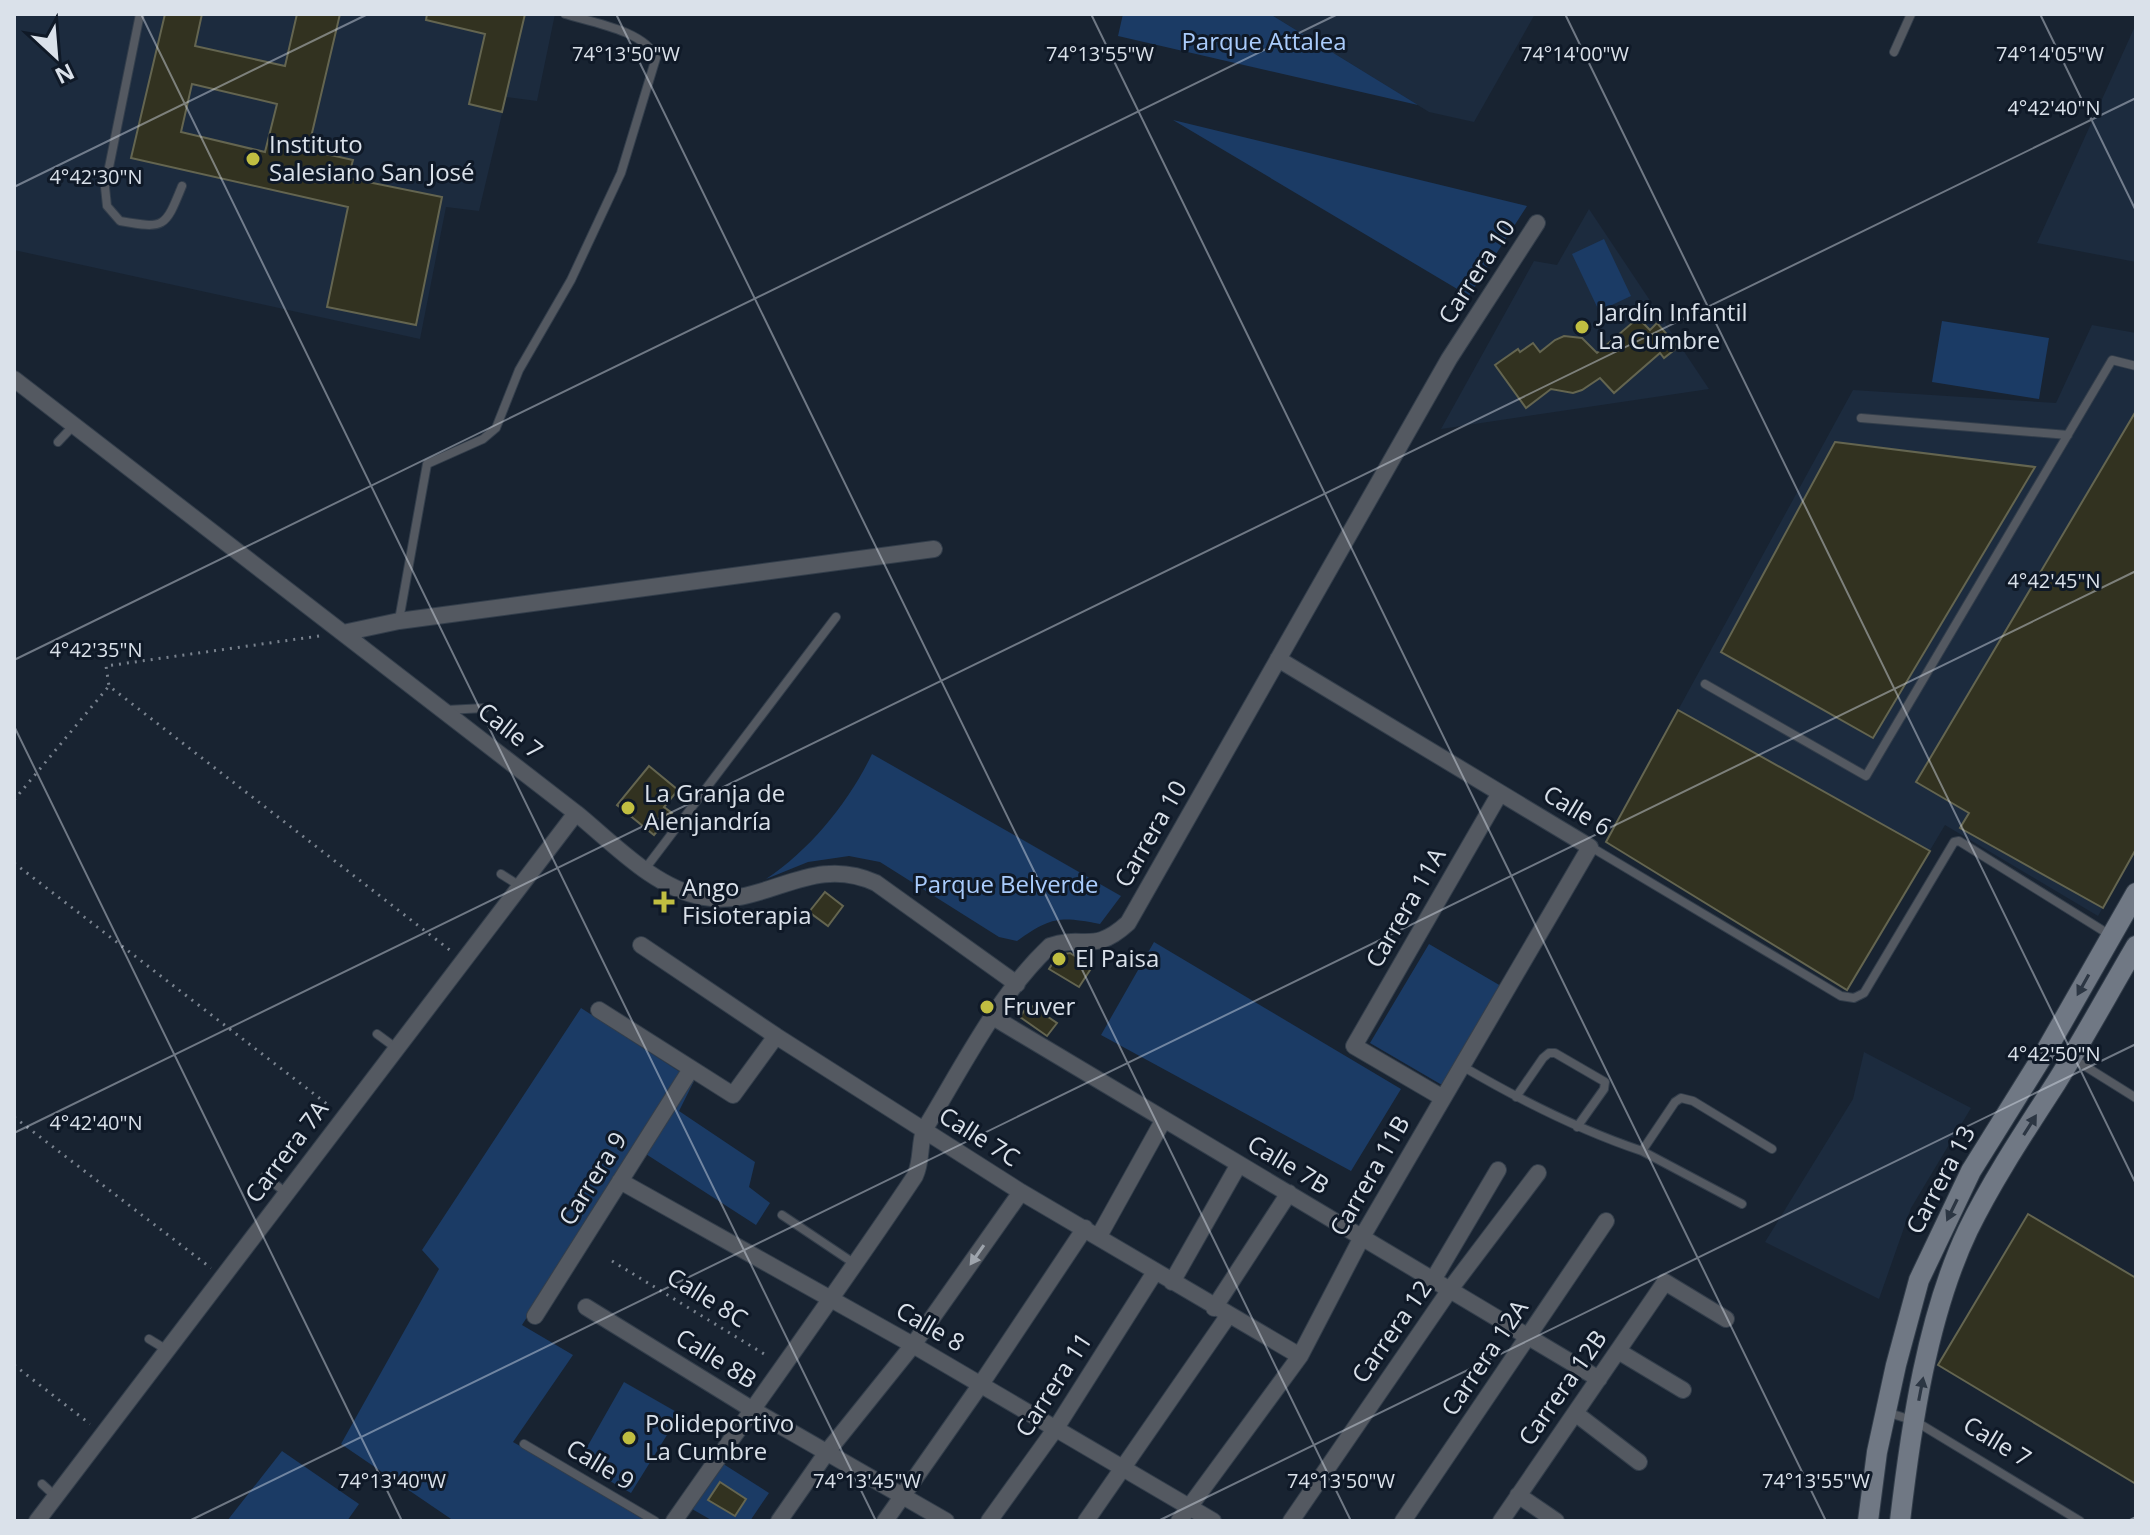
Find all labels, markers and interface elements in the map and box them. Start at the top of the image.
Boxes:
north arrow [16,16,96,96]
park label: Parque Attalea [1181,24,1347,57]
text: 74°13'50"W [572,40,681,67]
text: 74°13'55"W [1046,40,1155,67]
text: 74°14'00"W [1521,40,1630,67]
text: 74°14'05"W [1996,40,2105,67]
text: N [51,57,80,92]
text: 4°42'40"N [2007,94,2101,121]
place label: Instituto Salesiano San José [269,127,475,188]
marker: Instituto Salesiano San José [244,150,262,168]
text: 4°42'30"N [49,163,143,190]
street label: Carrera 10 [1430,213,1522,330]
place label: Jardín Infantil La Cumbre [1596,295,1748,356]
marker: Jardín Infantil La Cumbre [1573,318,1591,336]
text: 4°42'45"N [2007,567,2101,594]
text: 4°42'35"N [49,636,143,663]
street label: Calle 7 [472,694,550,766]
street label: Carrera 10 [1106,774,1194,893]
place label: La Granja de Alenjandría [644,776,785,837]
street label: Calle 6 [1538,777,1618,843]
marker: La Granja de Alenjandría [619,799,637,817]
street label: Carrera 11A [1357,840,1453,973]
park label: Parque Belverde [913,867,1099,900]
place label: Ango Fisioterapia [682,870,812,931]
marker: Ango Fisioterapia [653,891,675,913]
place label: El Paisa [1075,941,1159,974]
marker: El Paisa [1050,950,1068,968]
one-way arrow [2076,974,2090,996]
place label: Fruver [1003,989,1075,1022]
marker: Fruver [978,998,996,1016]
text: 4°42'50"N [2007,1040,2101,1067]
street label: Carrera 7A [237,1093,336,1209]
street label: Calle 7C [933,1098,1026,1173]
text: 4°42'40"N [49,1109,143,1136]
street label: Carrera 11B [1321,1109,1416,1241]
one-way arrow [2022,1114,2036,1136]
street label: Carrera 13 [1897,1119,1982,1239]
street label: Carrera 9 [550,1125,633,1231]
street label: Calle 7B [1242,1127,1336,1201]
one-way arrow [1946,1198,1959,1221]
one-way arrow [969,1245,985,1266]
street label: Calle 8C [661,1259,754,1334]
street label: Carrera 12 [1343,1273,1438,1389]
street label: Carrera 12A [1433,1292,1535,1422]
street label: Calle 8 [890,1293,971,1358]
street label: Calle 8B [670,1320,763,1395]
street label: Carrera 12B [1510,1323,1614,1451]
street label: Carrera 11 [1007,1326,1099,1443]
one-way arrow [1915,1376,1927,1401]
place label: Polideportivo La Cumbre [645,1406,794,1467]
street label: Calle 7 [1958,1408,2038,1474]
marker: Polideportivo La Cumbre [620,1429,638,1447]
street label: Calle 9 [561,1431,641,1497]
text: 74°13'40"W [338,1467,447,1494]
text: 74°13'45"W [813,1467,922,1494]
text: 74°13'50"W [1287,1467,1396,1494]
text: 74°13'55"W [1762,1467,1871,1494]

